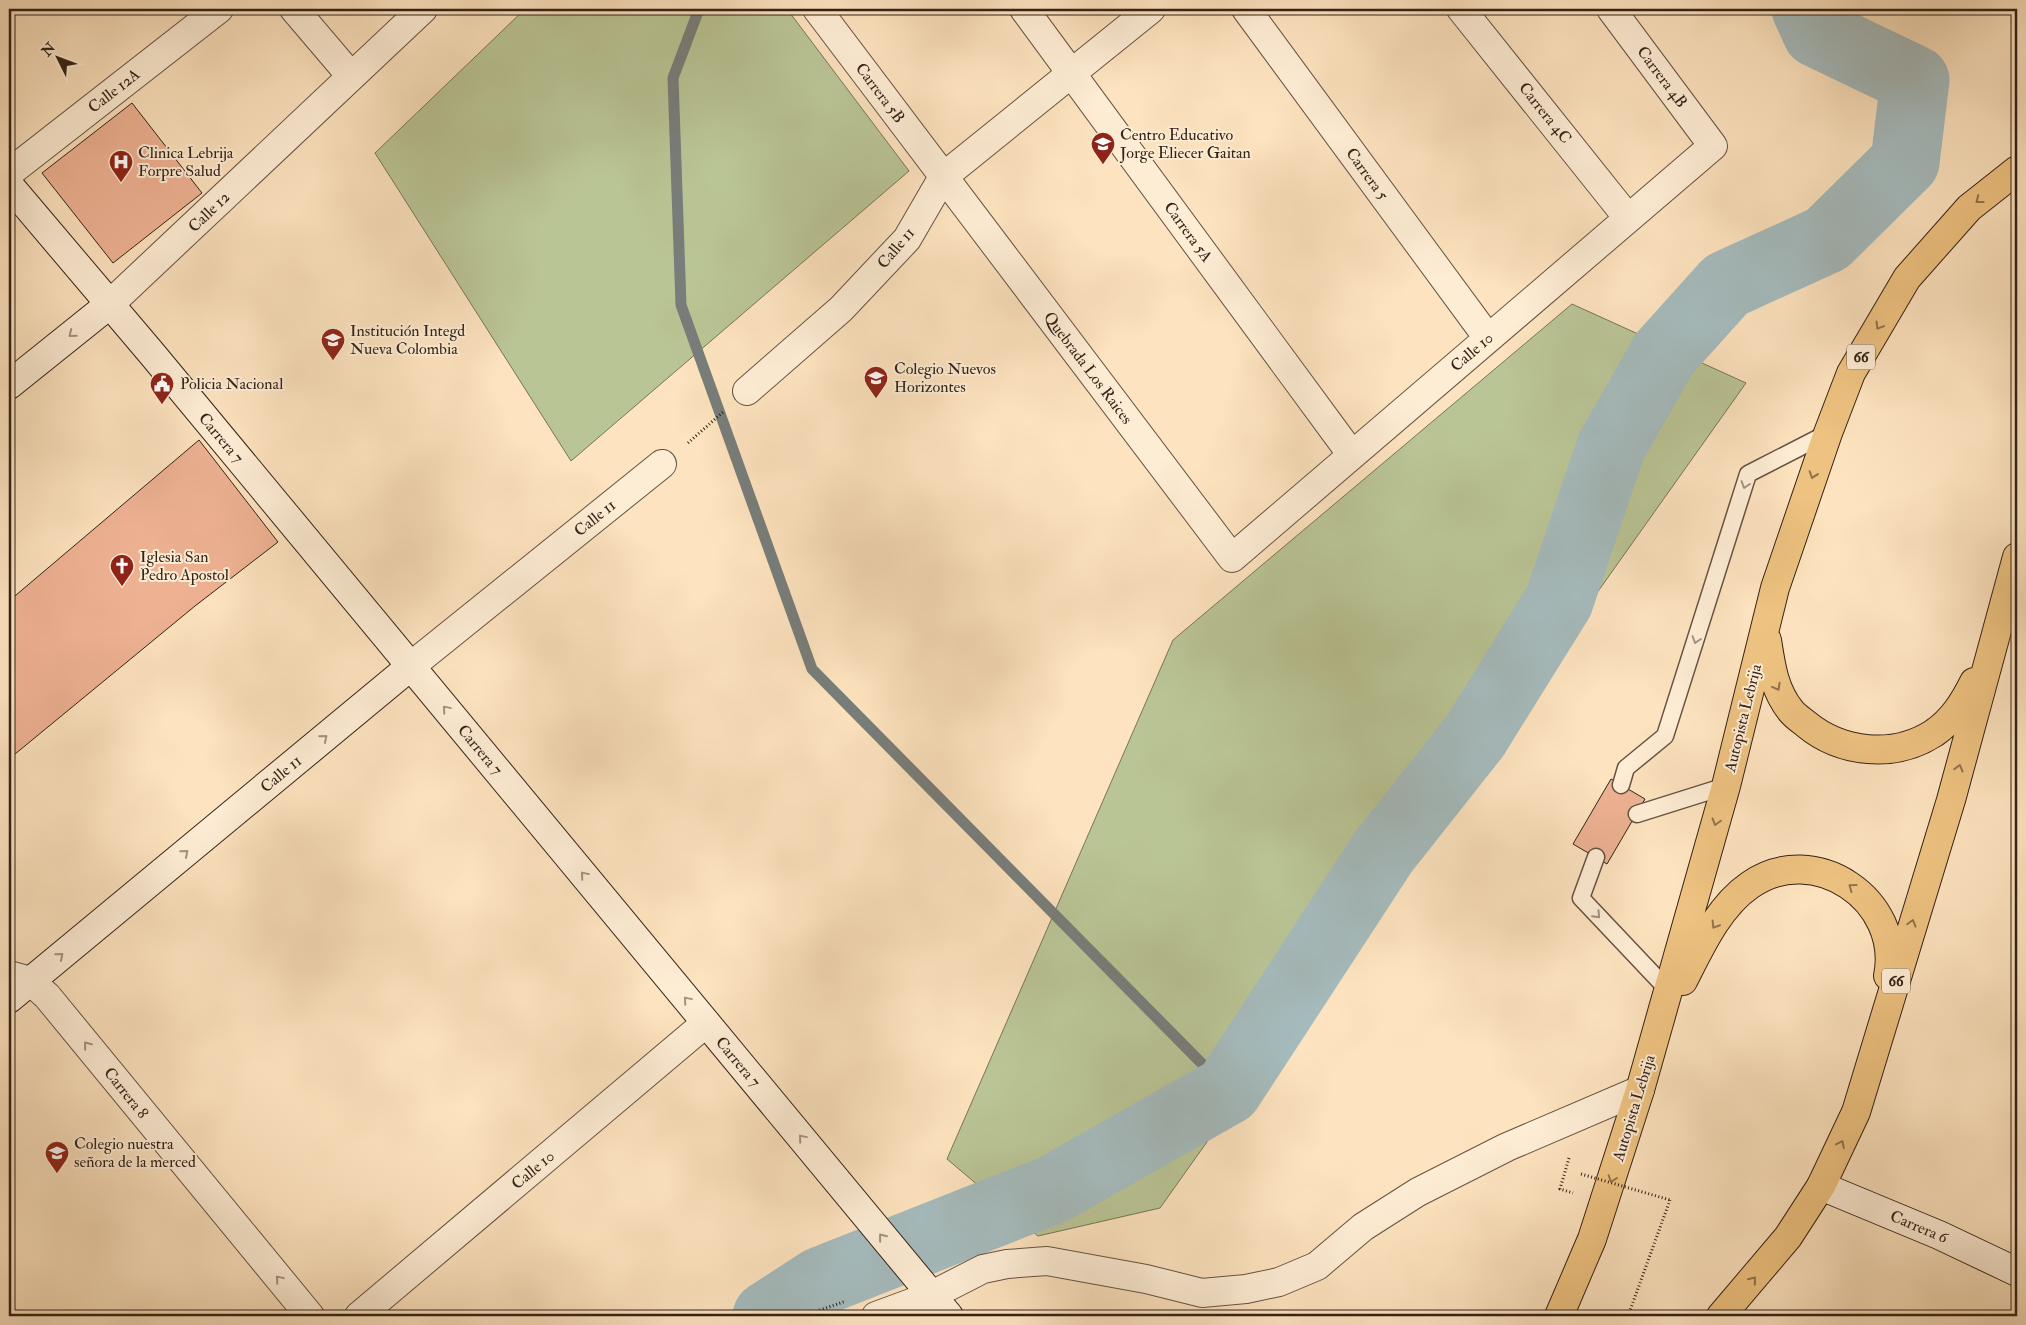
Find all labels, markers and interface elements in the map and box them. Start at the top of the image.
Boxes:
north arrow [32,32,82,82]
text: N [38,39,60,61]
street label: Carrera 4B [1632,42,1692,112]
street label: Carrera 5B [851,59,909,127]
street label: Calle 12A [84,65,144,117]
street label: Carrera 4C [1514,78,1576,148]
place label: Centro Educativo Jorge Eliecer Gaitan [1119,125,1251,164]
school or university icon: Centro Educativo Jorge Eliecer Gaitan [1090,131,1116,165]
place label: Clinica Lebrija Forpre Salud [138,143,234,182]
street label: Carrera 5 [1341,144,1393,204]
hospital icon: Clinica Lebrija Forpre Salud [108,149,134,183]
street label: Calle 12 [184,187,234,237]
one-way arrow [1975,194,1985,203]
street label: Carrera 5A [1159,198,1217,266]
street label: Calle 11 [873,223,919,273]
street label: Quebrada Los Raices [1039,308,1137,428]
place label: Institución Integd Nueva Colombia [350,321,465,359]
one-way arrow [1875,321,1885,330]
school or university icon: Institución Integd Nueva Colombia [320,327,346,361]
street label: Calle 10 [1446,328,1498,376]
one-way arrow [69,329,78,337]
road number: 66 [1847,344,1875,370]
place label: Colegio Nuevos Horizontes [894,359,996,397]
school or university icon: Colegio Nuevos Horizontes [863,365,889,399]
public building icon: Policia Nacional [149,371,175,405]
place label: Policia Nacional [180,374,283,394]
street label: Carrera 7 [194,409,248,468]
one-way arrow [1809,470,1819,478]
one-way arrow [1740,480,1750,488]
street label: Calle 11 [570,495,620,541]
place label: Iglesia San Pedro Apostol [140,547,229,586]
church icon: Iglesia San Pedro Apostol [109,553,135,587]
one-way arrow [1691,635,1701,643]
street label: Autopista Lebrija [1720,662,1767,775]
one-way arrow [1771,681,1781,690]
one-way arrow [443,706,452,715]
street label: Carrera 7 [453,721,507,780]
one-way arrow [318,735,327,744]
street label: Calle 11 [256,751,306,797]
one-way arrow [1954,764,1964,772]
one-way arrow [1712,817,1722,825]
one-way arrow [179,850,188,859]
one-way arrow [581,872,589,881]
one-way arrow [1848,884,1858,893]
one-way arrow [1591,909,1600,918]
one-way arrow [1711,919,1721,928]
one-way arrow [1907,919,1917,928]
one-way arrow [54,953,63,962]
road number: 66 [1882,968,1910,994]
one-way arrow [685,997,693,1006]
street label: Carrera 7 [711,1033,765,1092]
one-way arrow [84,1042,92,1051]
street label: Autopista Lebrija [1608,1052,1661,1165]
street label: Carrera 8 [99,1063,153,1123]
place label: Colegio nuestra señora de la merced [74,1134,196,1172]
one-way arrow [799,1135,808,1144]
school or university icon: Colegio nuestra señora de la merced [44,1140,70,1174]
one-way arrow [1835,1140,1845,1149]
street label: Calle 10 [507,1146,559,1194]
one-way arrow [1608,1174,1618,1183]
street label: Carrera 6 [1887,1206,1952,1248]
one-way arrow [879,1233,888,1243]
one-way arrow [276,1276,284,1285]
one-way arrow [1748,1277,1756,1286]

